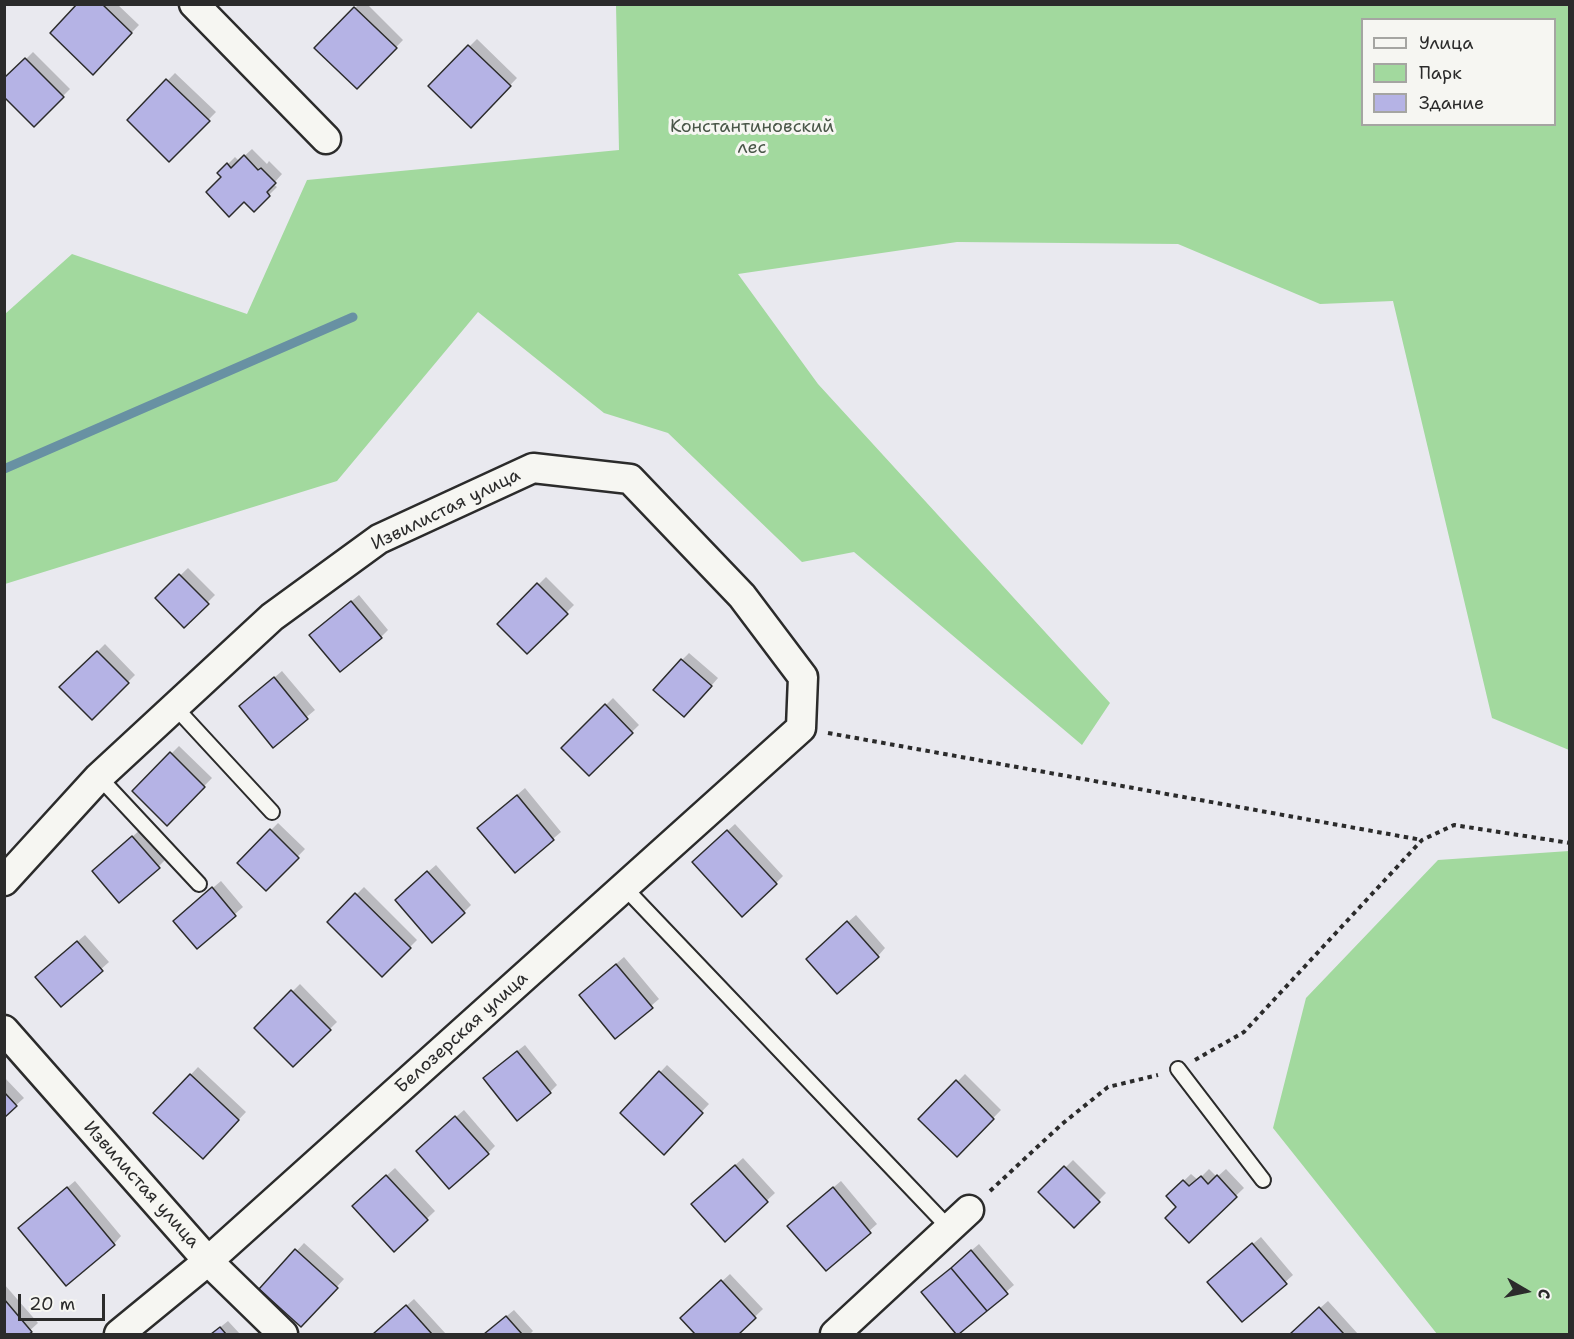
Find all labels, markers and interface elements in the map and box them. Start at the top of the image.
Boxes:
legend [1361,18,1556,126]
text: Улица [1419,31,1473,55]
text: Парк [1419,61,1462,85]
text: Здание [1419,91,1484,115]
park label: Константиновский лес [670,116,834,158]
street label: Извилистая улица [368,465,524,555]
street label: Белозерская улица [391,968,533,1098]
street label: Извилистая улица [78,1117,204,1253]
north arrow [1496,1261,1556,1321]
scale bar [21,1282,108,1320]
text: С [1533,1287,1555,1300]
text: 20 m [29,1292,75,1316]

